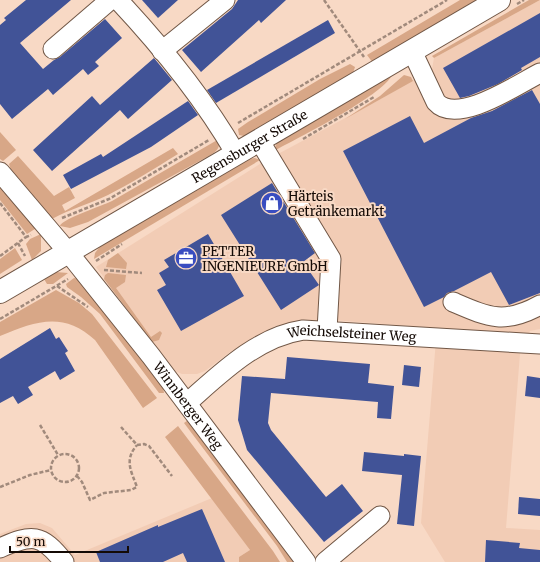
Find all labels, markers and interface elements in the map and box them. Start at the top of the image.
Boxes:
street label: Regensburger Straße [189,105,311,186]
place label: Härteis Getränkemarkt [288,188,384,220]
shop icon: Härteis Getränkemarkt [259,190,285,216]
place label: PETTER INGENIEURE GmbH [202,243,328,275]
office icon: PETTER INGENIEURE GmbH [173,245,199,271]
street label: Weichselsteiner Weg [285,321,417,345]
street label: Winnberger Weg [149,358,227,453]
scale bar [10,528,128,554]
text: 50 m [16,534,45,549]

